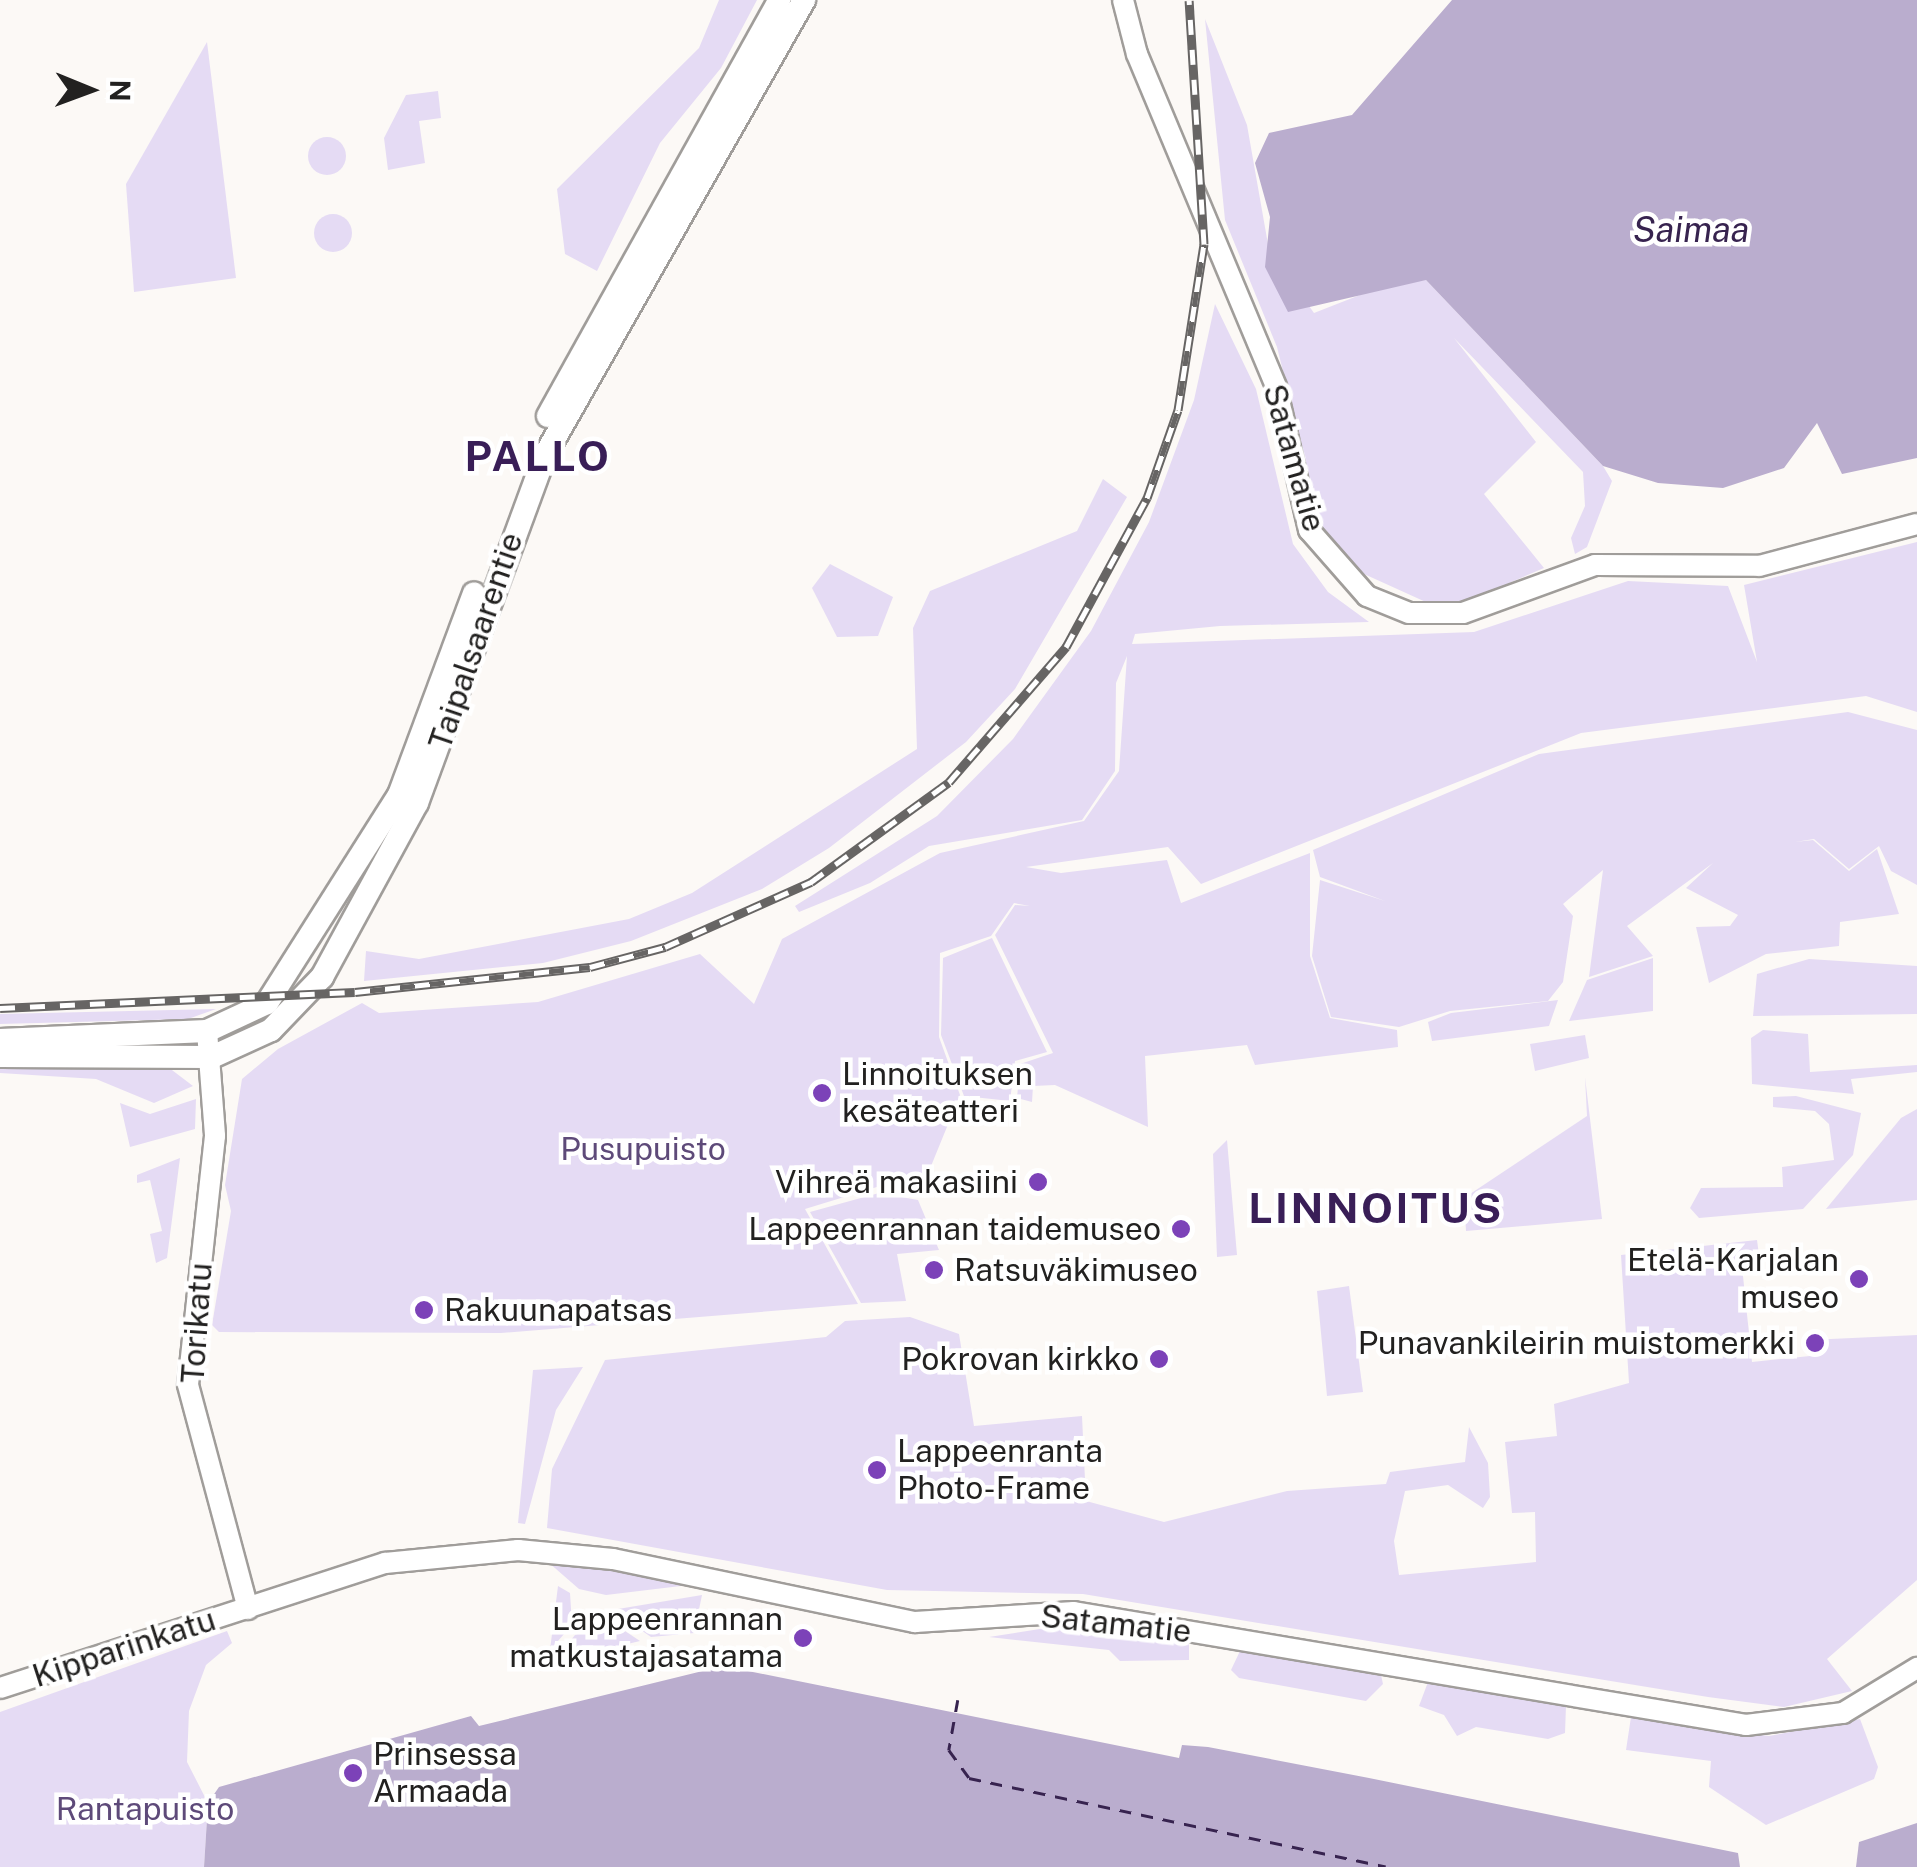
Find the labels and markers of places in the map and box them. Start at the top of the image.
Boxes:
place label: Linnoituksen kesäteatteri [842,1056,1033,1131]
marker: Linnoituksen kesäteatteri [811,1082,833,1104]
place label: Vihreä makasiini [775,1163,1018,1201]
marker: Vihreä makasiini [1027,1171,1049,1193]
place label: Lappeenrannan taidemuseo [748,1210,1161,1248]
marker: Lappeenrannan taidemuseo [1170,1218,1192,1240]
place label: Etelä-Karjalan museo [1627,1242,1839,1317]
place label: Ratsuväkimuseo [954,1251,1198,1289]
marker: Ratsuväkimuseo [923,1259,945,1281]
marker: Etelä-Karjalan museo [1848,1268,1870,1290]
place label: Rakuunapatsas [444,1291,672,1329]
marker: Rakuunapatsas [413,1299,435,1321]
place label: Punavankileirin muistomerkki [1358,1324,1795,1362]
marker: Punavankileirin muistomerkki [1804,1332,1826,1354]
place label: Pokrovan kirkko [901,1340,1139,1378]
marker: Pokrovan kirkko [1148,1348,1170,1370]
place label: Lappeenranta Photo-Frame [897,1433,1103,1508]
marker: Lappeenranta Photo-Frame [866,1459,888,1481]
place label: Lappeenrannan matkustajasatama [509,1601,783,1676]
marker: Lappeenrannan matkustajasatama [792,1627,814,1649]
place label: Prinsessa Armaada [373,1736,517,1811]
marker: Prinsessa Armaada [342,1762,364,1784]

